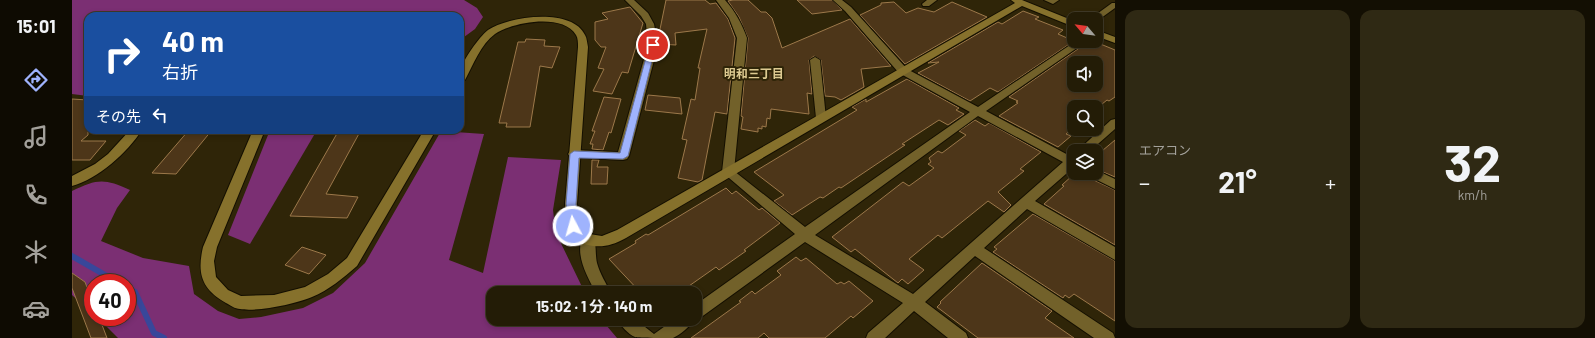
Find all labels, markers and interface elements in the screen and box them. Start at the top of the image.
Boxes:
north arrow [1067,12,1103,48]
map controls [1067,12,1103,180]
text: 15:01 [16,15,56,37]
text: 40 m [162,24,224,58]
icon: right [96,28,148,80]
pin [636,28,670,62]
icon: arrive [642,34,664,56]
button: sound [1067,56,1103,92]
text: 右折 [162,61,198,83]
icon: directions [22,66,50,94]
district label: 明和三丁目 [724,66,784,80]
button: search [1067,100,1103,136]
icon: left [149,104,171,126]
text: その先 [96,107,141,125]
icon: music [22,123,50,151]
text: 32 [1444,130,1501,192]
text: エアコン [1139,142,1191,158]
button: layers [1067,144,1103,180]
text: 21° [1218,163,1257,199]
text: − [1139,169,1150,195]
text: + [1325,169,1336,195]
icon: phone [22,181,50,209]
text: km/h [1458,187,1487,203]
position arrow [552,205,594,247]
icon: climate [22,238,50,266]
speed limit sign: 40 [84,274,136,326]
icon: car [22,295,50,323]
text: 15:02 · 1 分 · 140 m [536,297,652,315]

